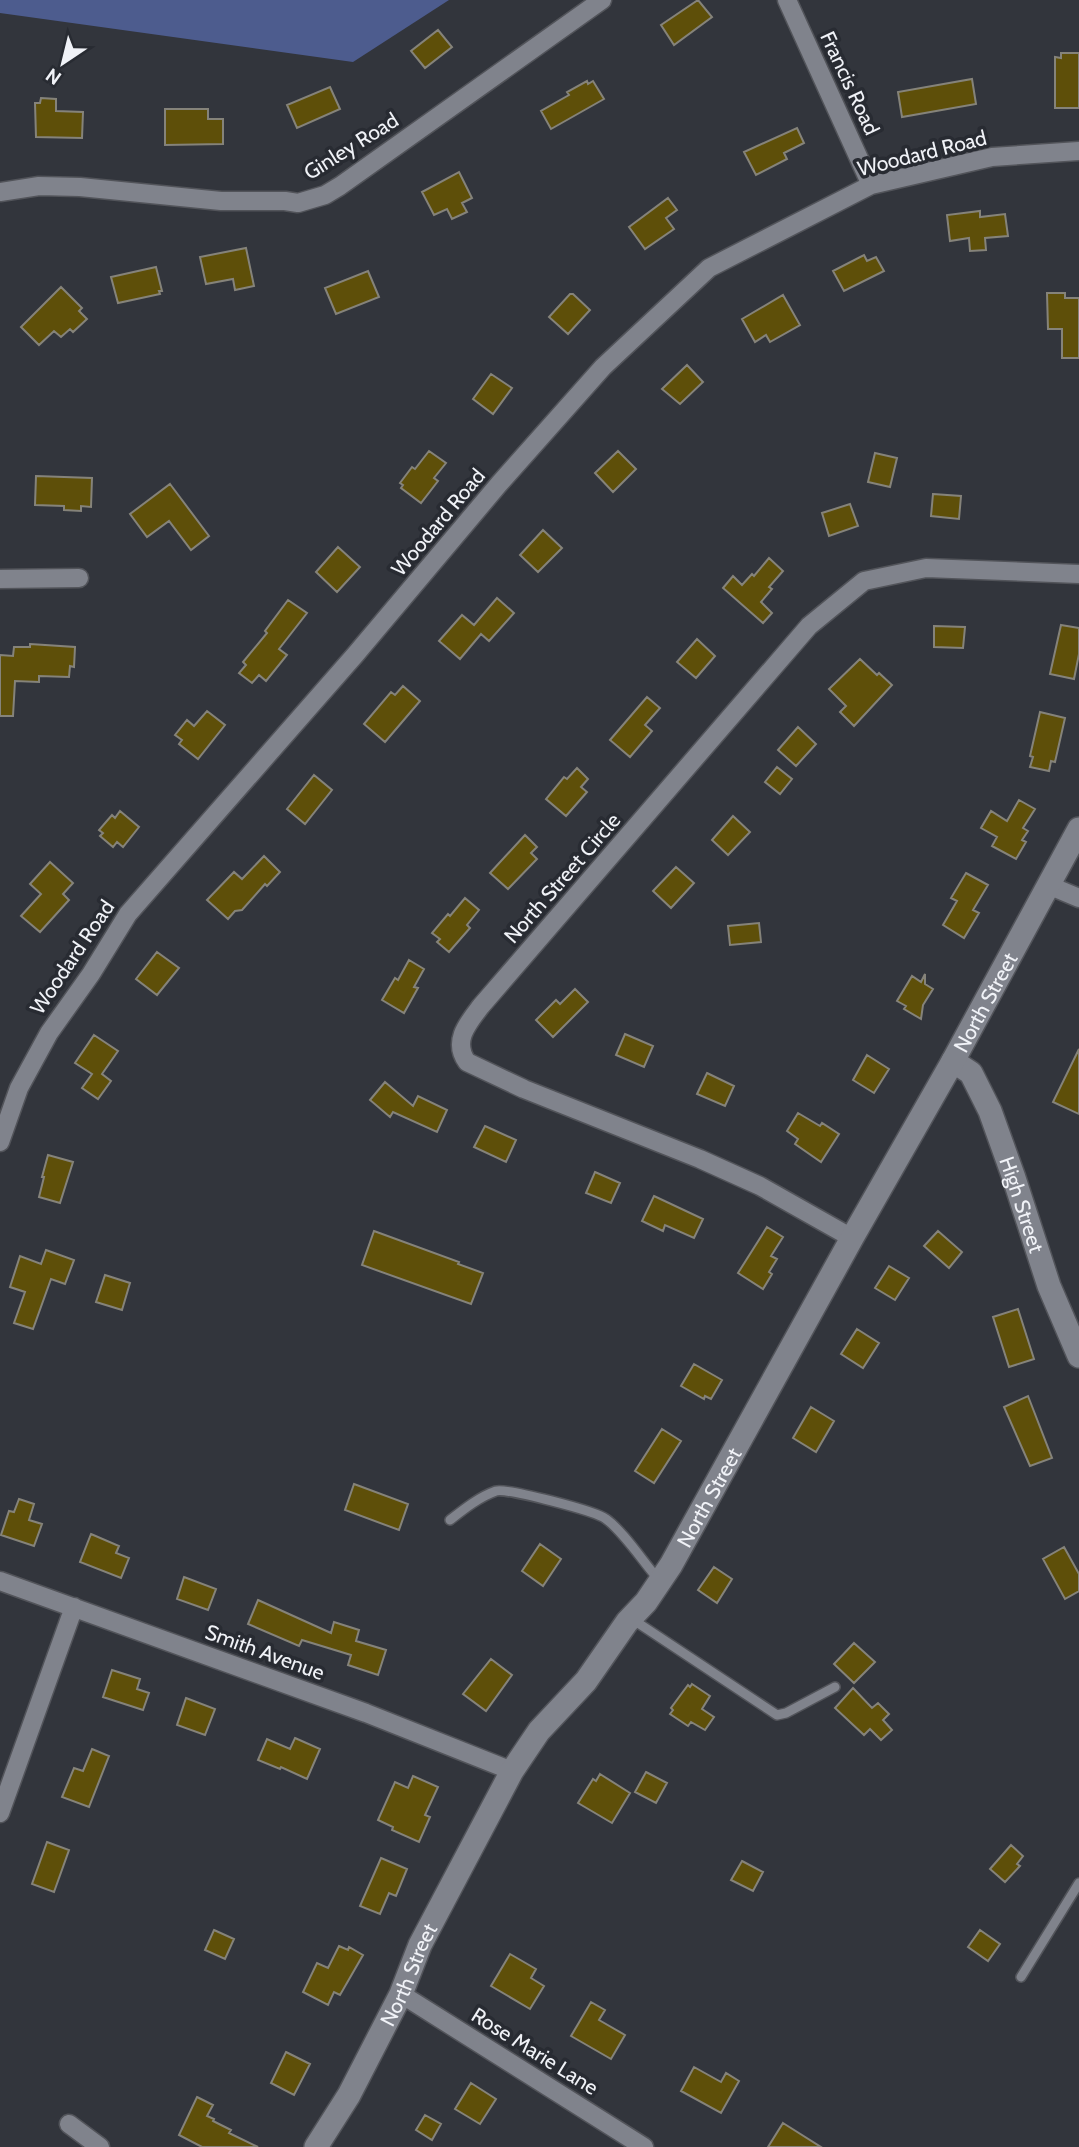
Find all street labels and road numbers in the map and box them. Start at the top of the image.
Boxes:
street label: Francis Road [815,27,885,139]
street label: Ginley Road [299,107,403,185]
street label: Woodard Road [855,125,989,181]
street label: Woodard Road [386,463,490,581]
street label: North Street Circle [499,808,625,948]
street label: Woodard Road [25,895,119,1019]
street label: North Street [948,948,1022,1056]
street label: High Street [995,1153,1050,1256]
street label: North Street [671,1443,746,1551]
street label: Smith Avenue [202,1619,328,1685]
street label: North Street [374,1919,442,2030]
street label: Rose Marie Lane [467,2002,603,2100]

